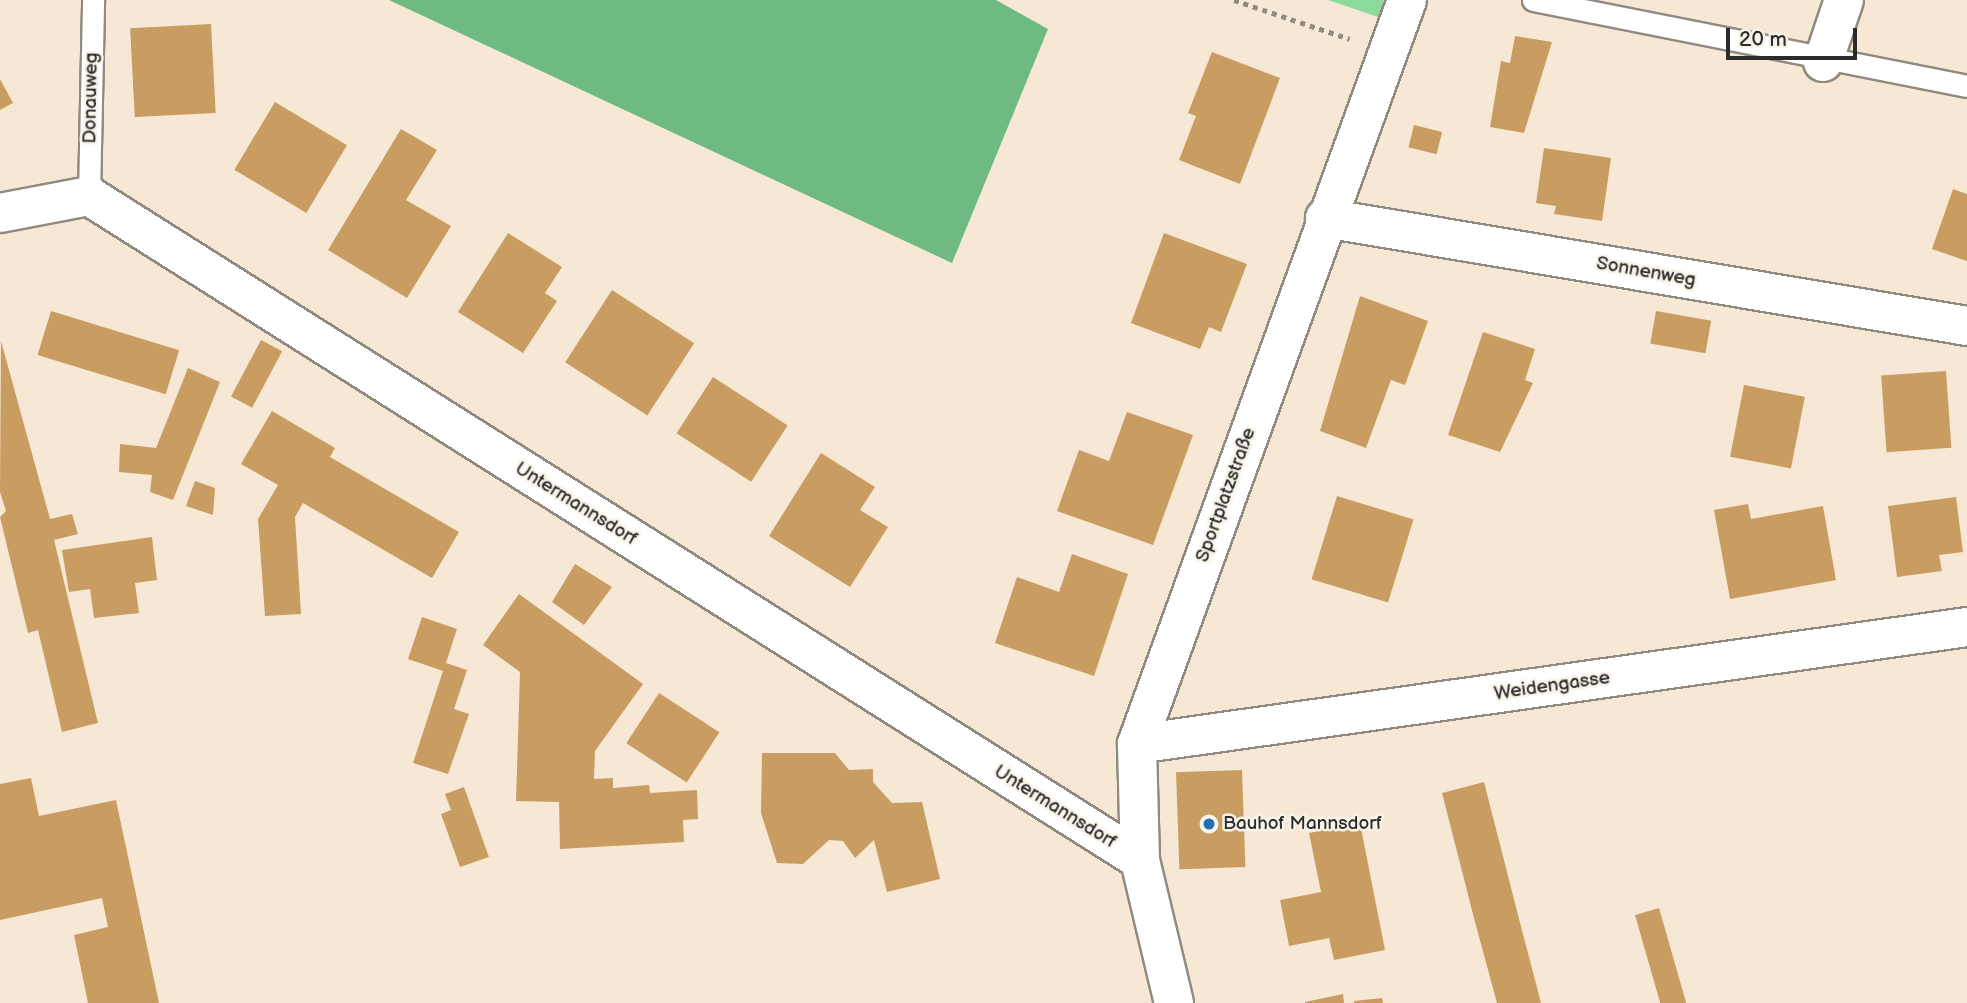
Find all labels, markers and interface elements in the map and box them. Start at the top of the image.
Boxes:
scale bar [1729,14,1860,58]
text: 20 m [1739,27,1787,52]
street label: Donauweg [79,52,103,144]
street label: Sonnenweg [1595,252,1697,292]
street label: Sportplatzstraße [1191,425,1261,565]
street label: Untermannsdorf [511,457,641,551]
street label: Weidengasse [1493,667,1611,705]
street label: Untermannsdorf [990,760,1120,854]
place label: Bauhof Mannsdorf [1223,813,1382,835]
marker: Bauhof Mannsdorf [1201,816,1217,832]

